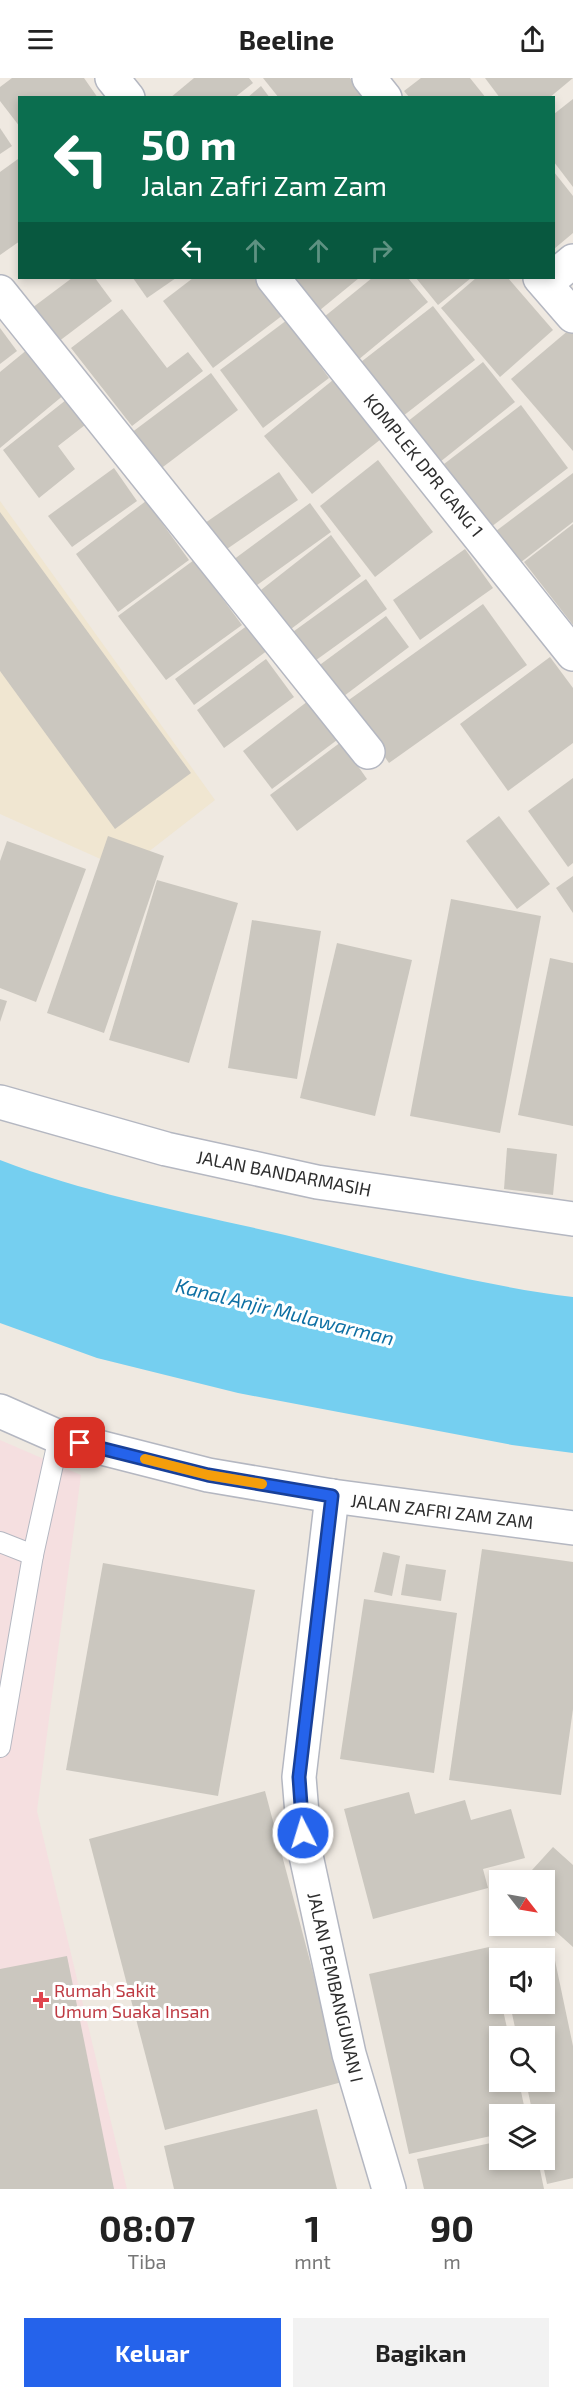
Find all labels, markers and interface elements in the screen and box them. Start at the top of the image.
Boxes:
icon: menu [24,23,57,56]
text: Beeline [239,23,334,55]
icon: share [516,23,549,56]
text: 50 m [141,118,237,168]
icon: left [42,120,120,198]
text: Jalan Zafri Zam Zam [141,169,387,201]
icon: left [176,234,209,267]
icon: ahead [239,234,272,267]
icon: ahead [302,234,335,267]
icon: right [365,234,398,267]
street label: KOMPLEK DPR GANG 1 [359,389,489,541]
street label: JALAN BANDARMASIH [195,1145,373,1201]
water label: Kanal Anjir Mulawarman [173,1272,397,1350]
pin [54,1417,105,1468]
icon: arrive [63,1426,96,1459]
street label: JALAN ZAFRI ZAM ZAM [349,1489,535,1533]
position arrow [271,1801,335,1865]
north arrow [489,1870,555,1936]
map controls [489,1870,555,2170]
street label: JALAN PEMBANGUNAN I [303,1890,369,2084]
button: sound [489,1948,555,2014]
place label: Rumah Sakit Umum Suaka Insan [54,1979,210,2022]
marker: Rumah Sakit Umum Suaka Insan [32,1991,50,2009]
button: search [489,2026,555,2092]
button: layers [489,2104,555,2170]
text: 08:07 [99,2206,195,2249]
text: 1 [305,2206,320,2249]
text: 90 [430,2206,474,2249]
text: Tiba [128,2249,167,2273]
text: mnt [294,2249,331,2273]
text: m [443,2249,461,2273]
button: Keluar [24,2318,281,2387]
button: Bagikan [293,2318,549,2387]

